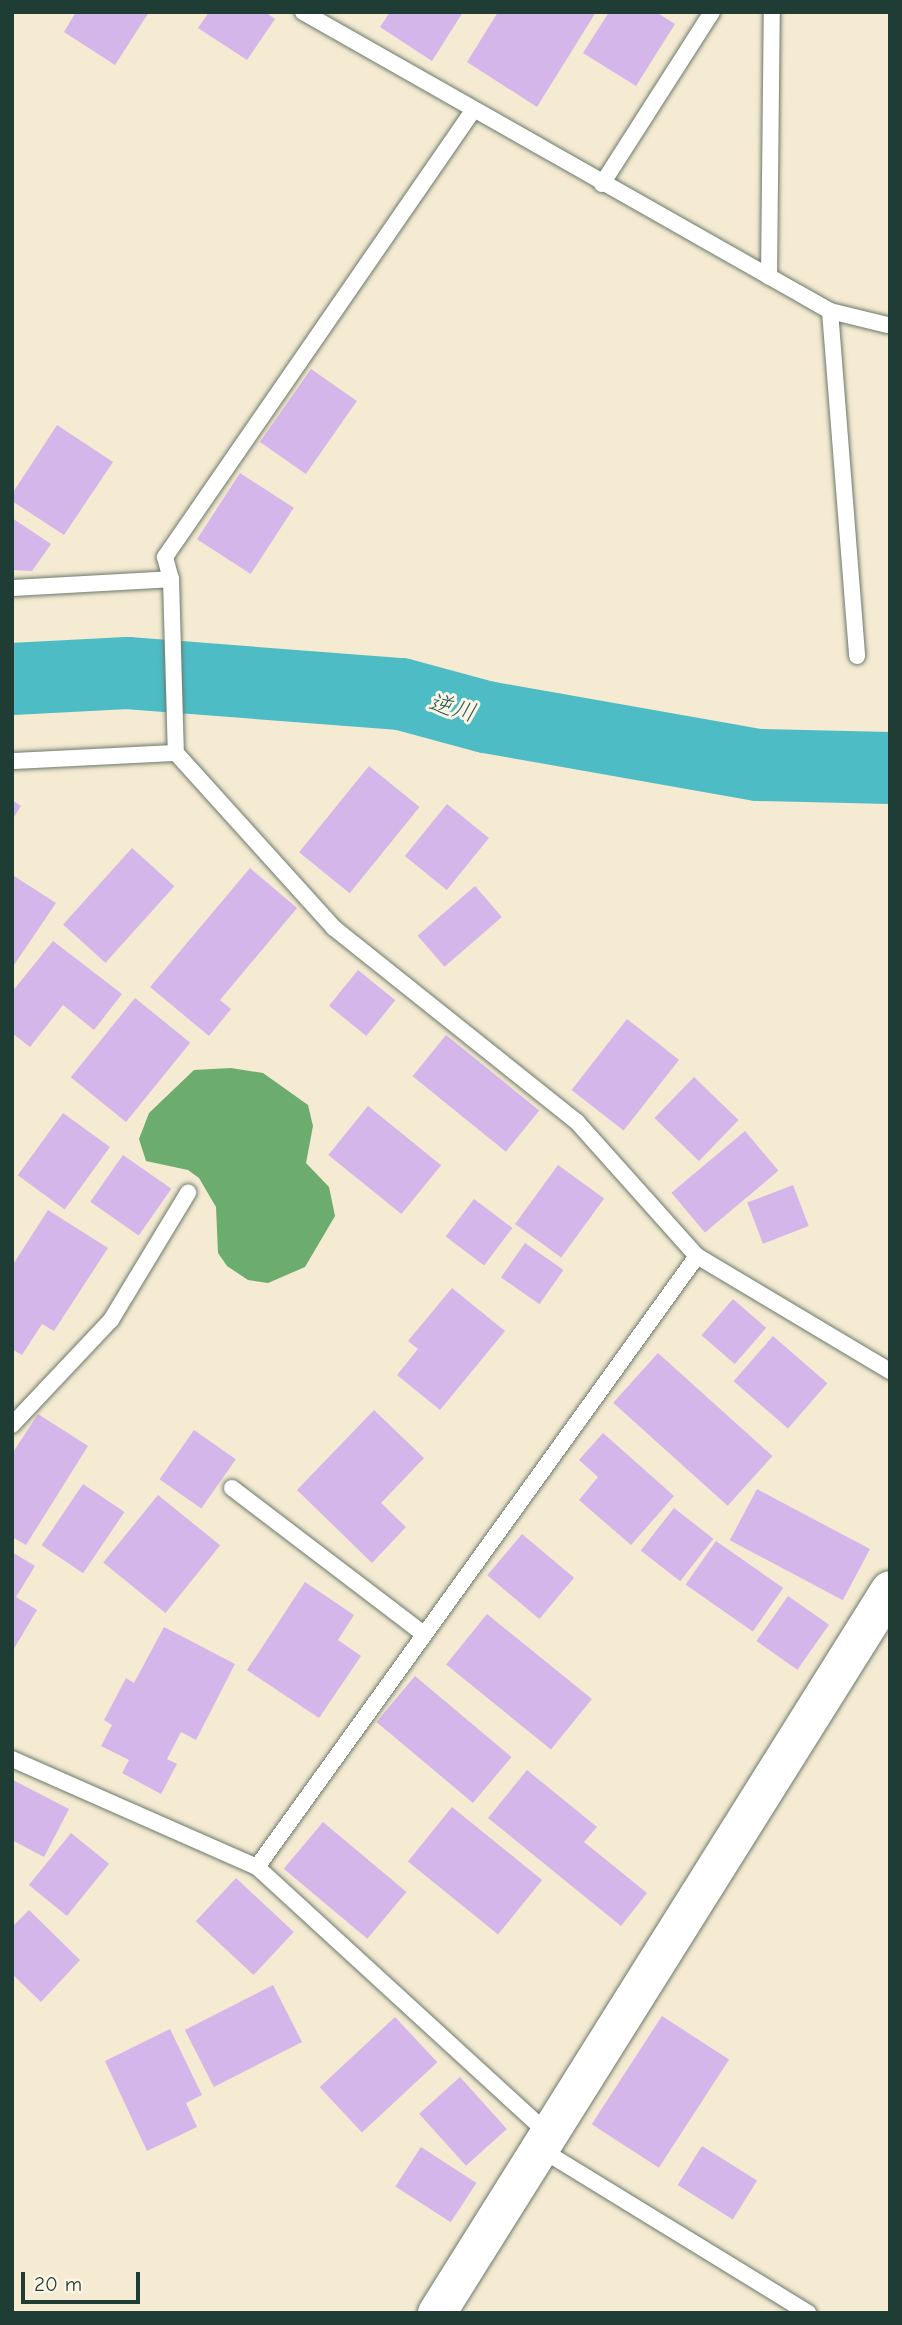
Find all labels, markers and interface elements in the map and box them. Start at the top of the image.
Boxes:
water label: 逆川 [425,688,479,728]
scale bar [24,2258,144,2302]
text: 20 m [34,2272,82,2296]

